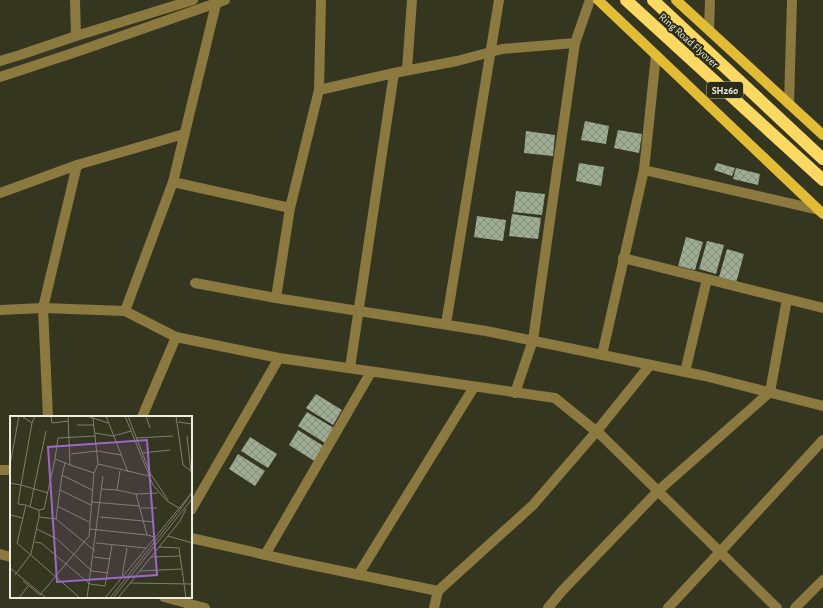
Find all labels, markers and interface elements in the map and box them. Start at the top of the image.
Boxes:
street label: Ring Road Flyover [657,11,721,70]
road number: SH260 [707,82,743,98]
inset map [10,416,192,598]

